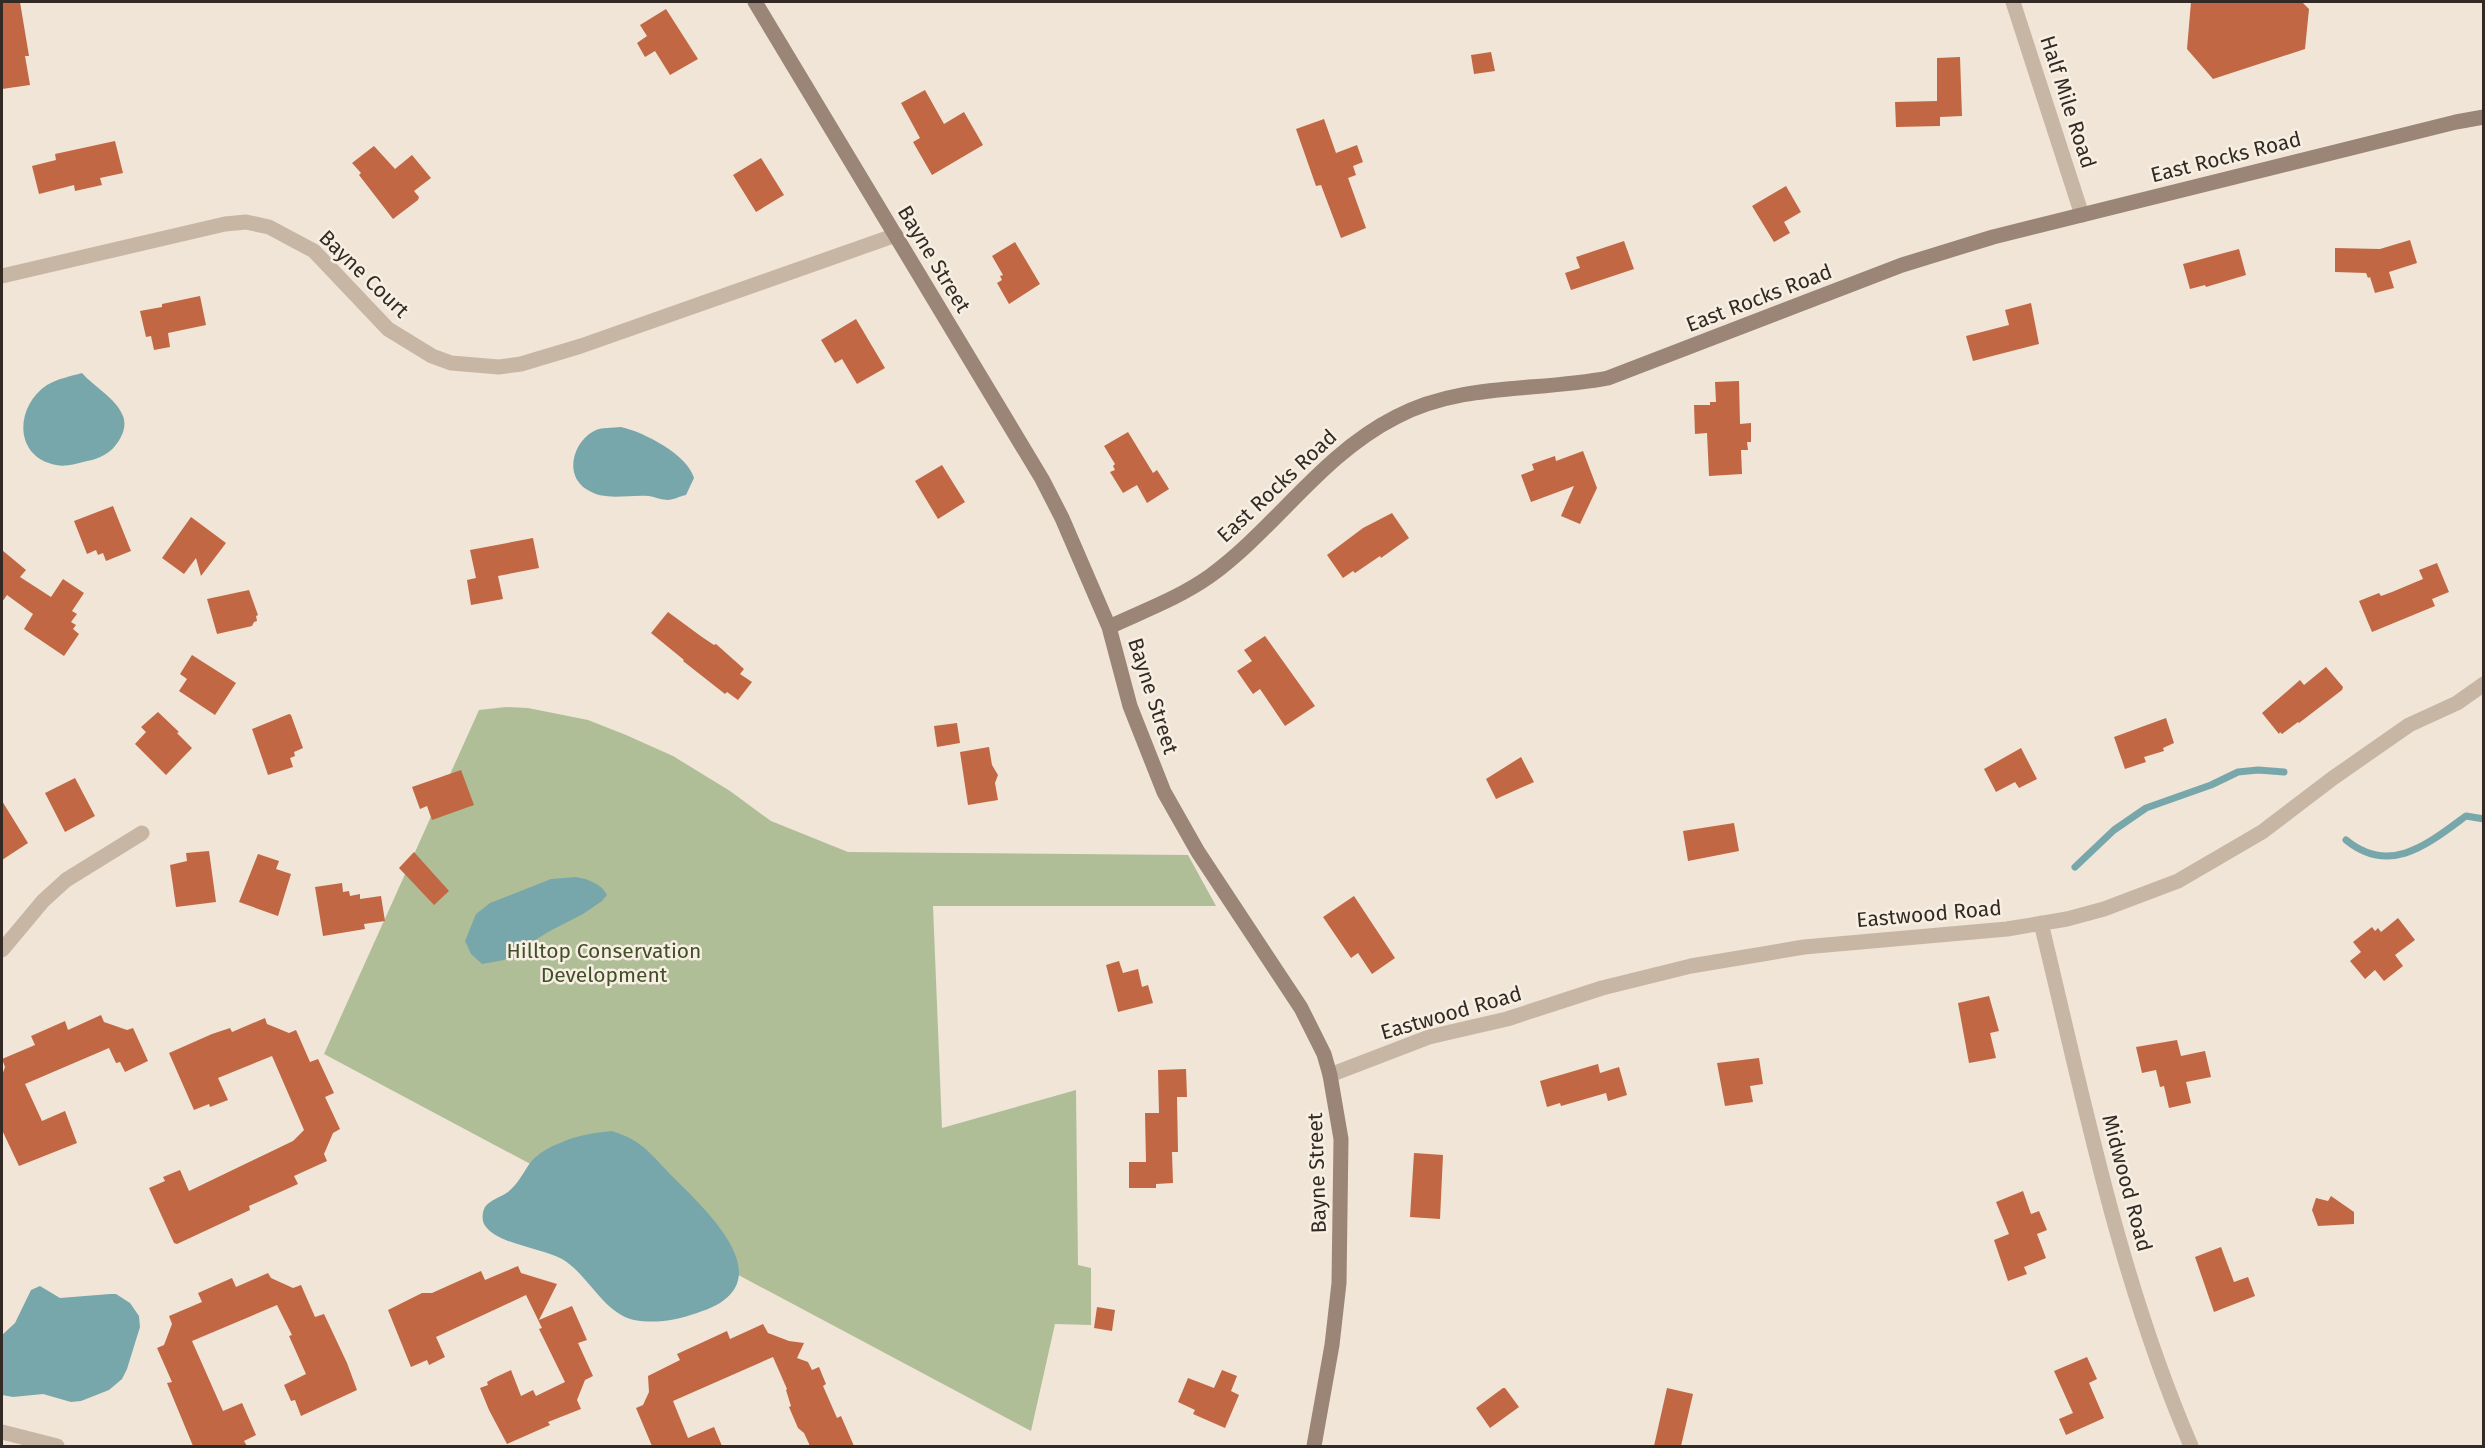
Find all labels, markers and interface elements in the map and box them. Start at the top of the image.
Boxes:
street label: Half Mile Road [2034,32,2102,172]
street label: East Rocks Road [2148,126,2304,188]
street label: Bayne Street [892,201,976,318]
street label: Bayne Court [314,225,415,324]
street label: East Rocks Road [1682,258,1836,338]
street label: East Rocks Road [1212,424,1342,548]
street label: Bayne Street [1122,635,1184,758]
street label: Eastwood Road [1855,895,2003,933]
park label: Hilltop Conservation Development [507,938,701,988]
street label: Eastwood Road [1377,980,1525,1046]
street label: Bayne Street [1302,1112,1332,1234]
street label: Midwood Road [2096,1112,2158,1254]

